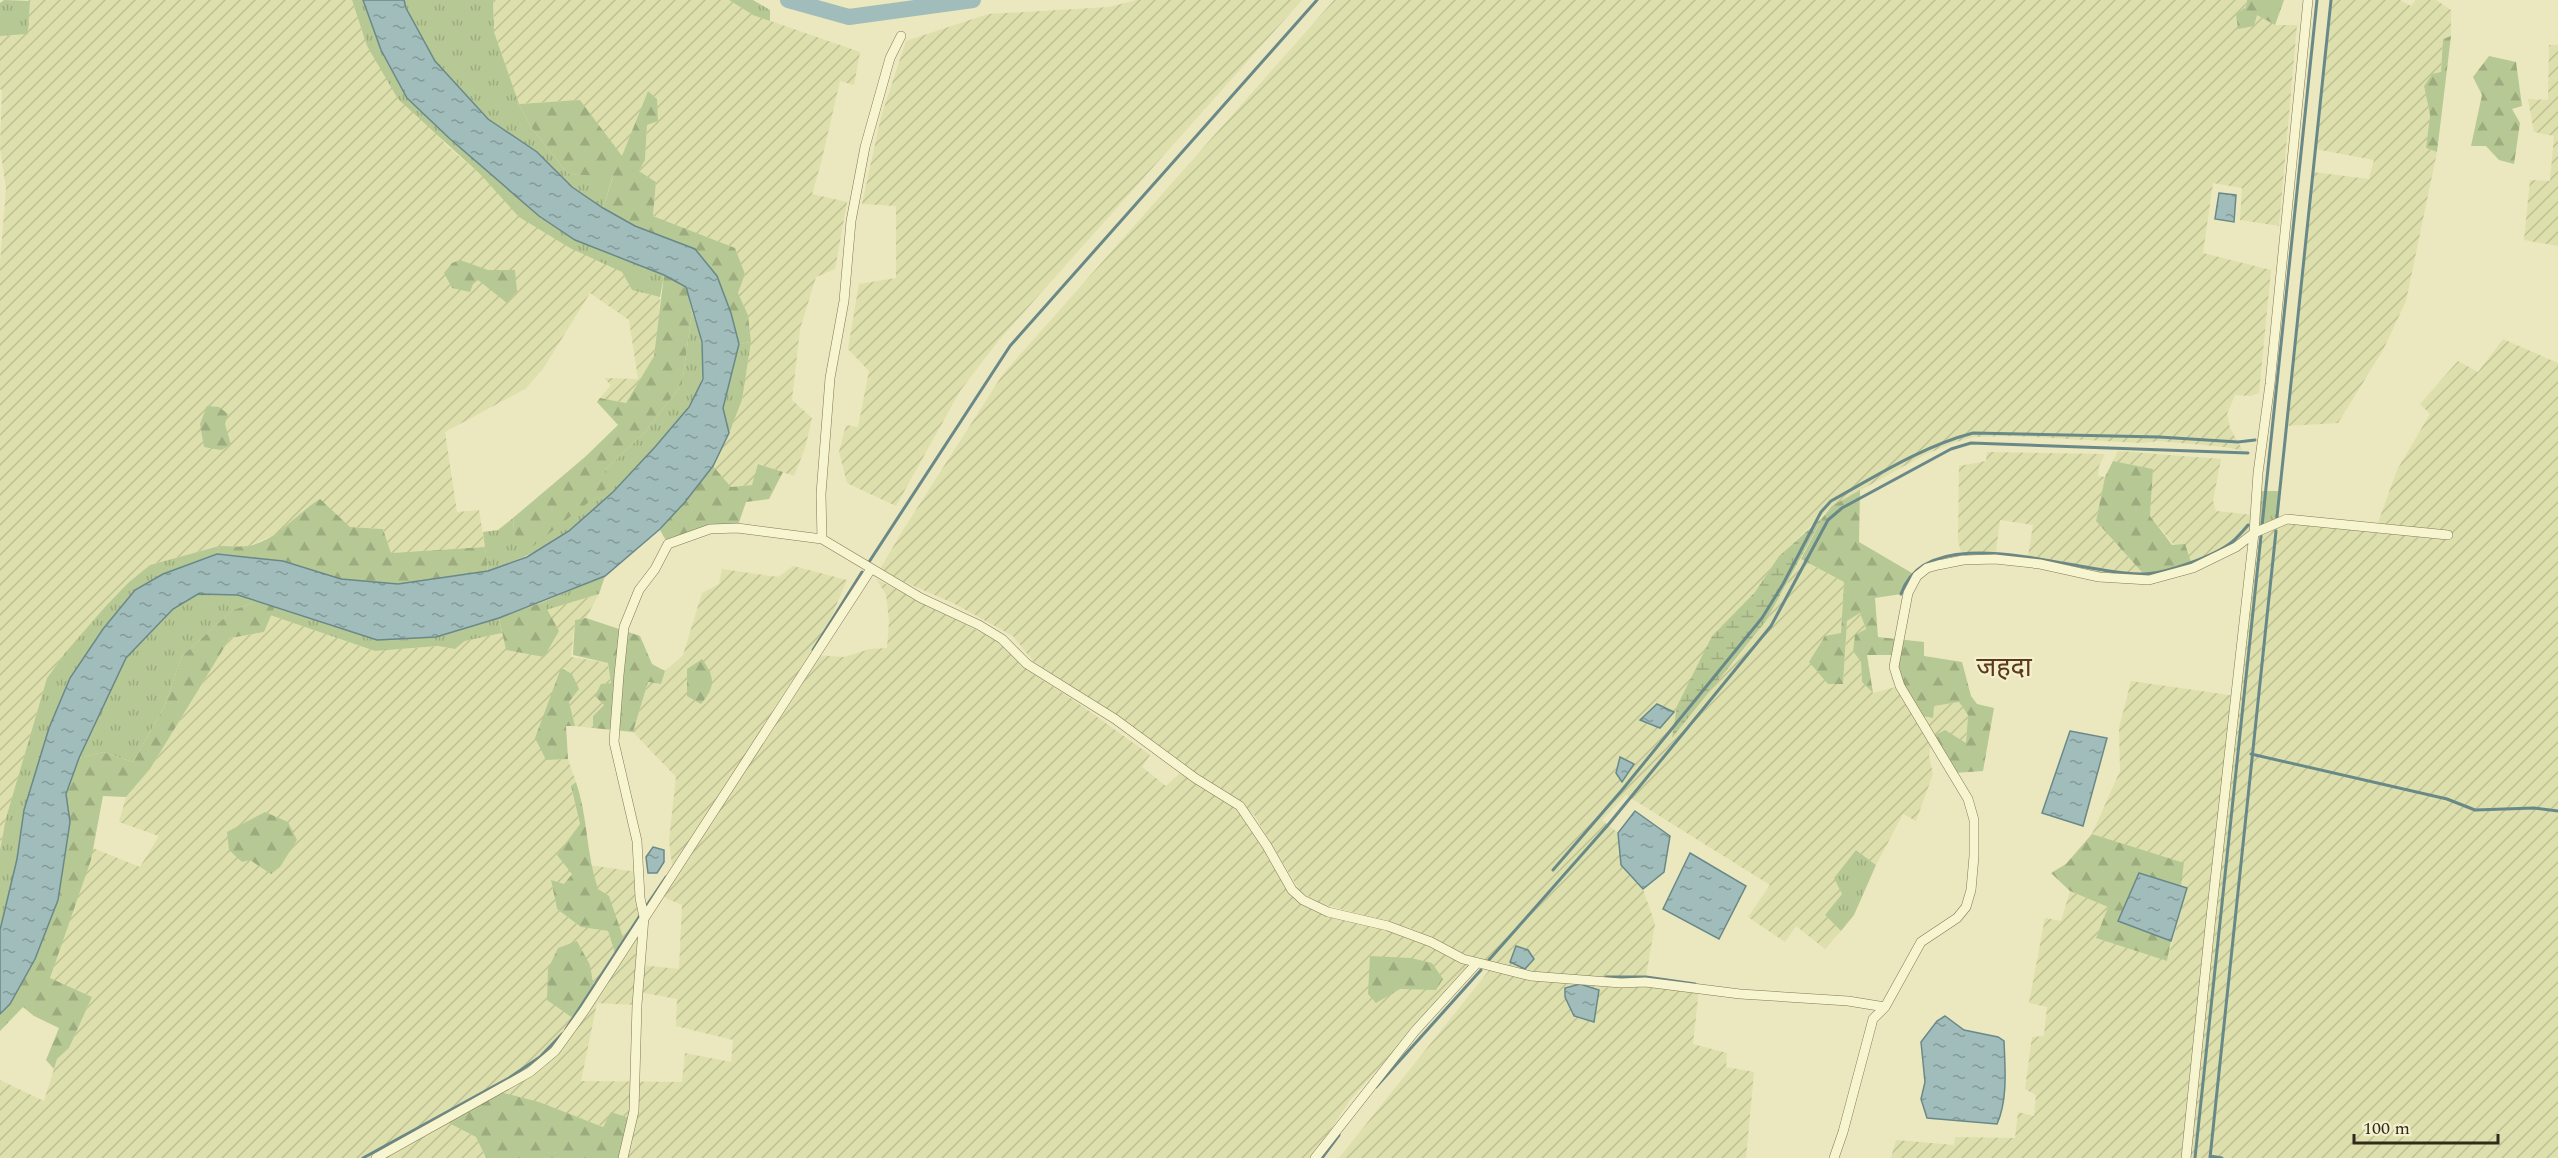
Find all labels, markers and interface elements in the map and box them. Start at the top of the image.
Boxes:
district label: जहदा [1976,647,2033,689]
scale bar [2354,1107,2498,1145]
text: 100 m [2363,1115,2410,1142]

